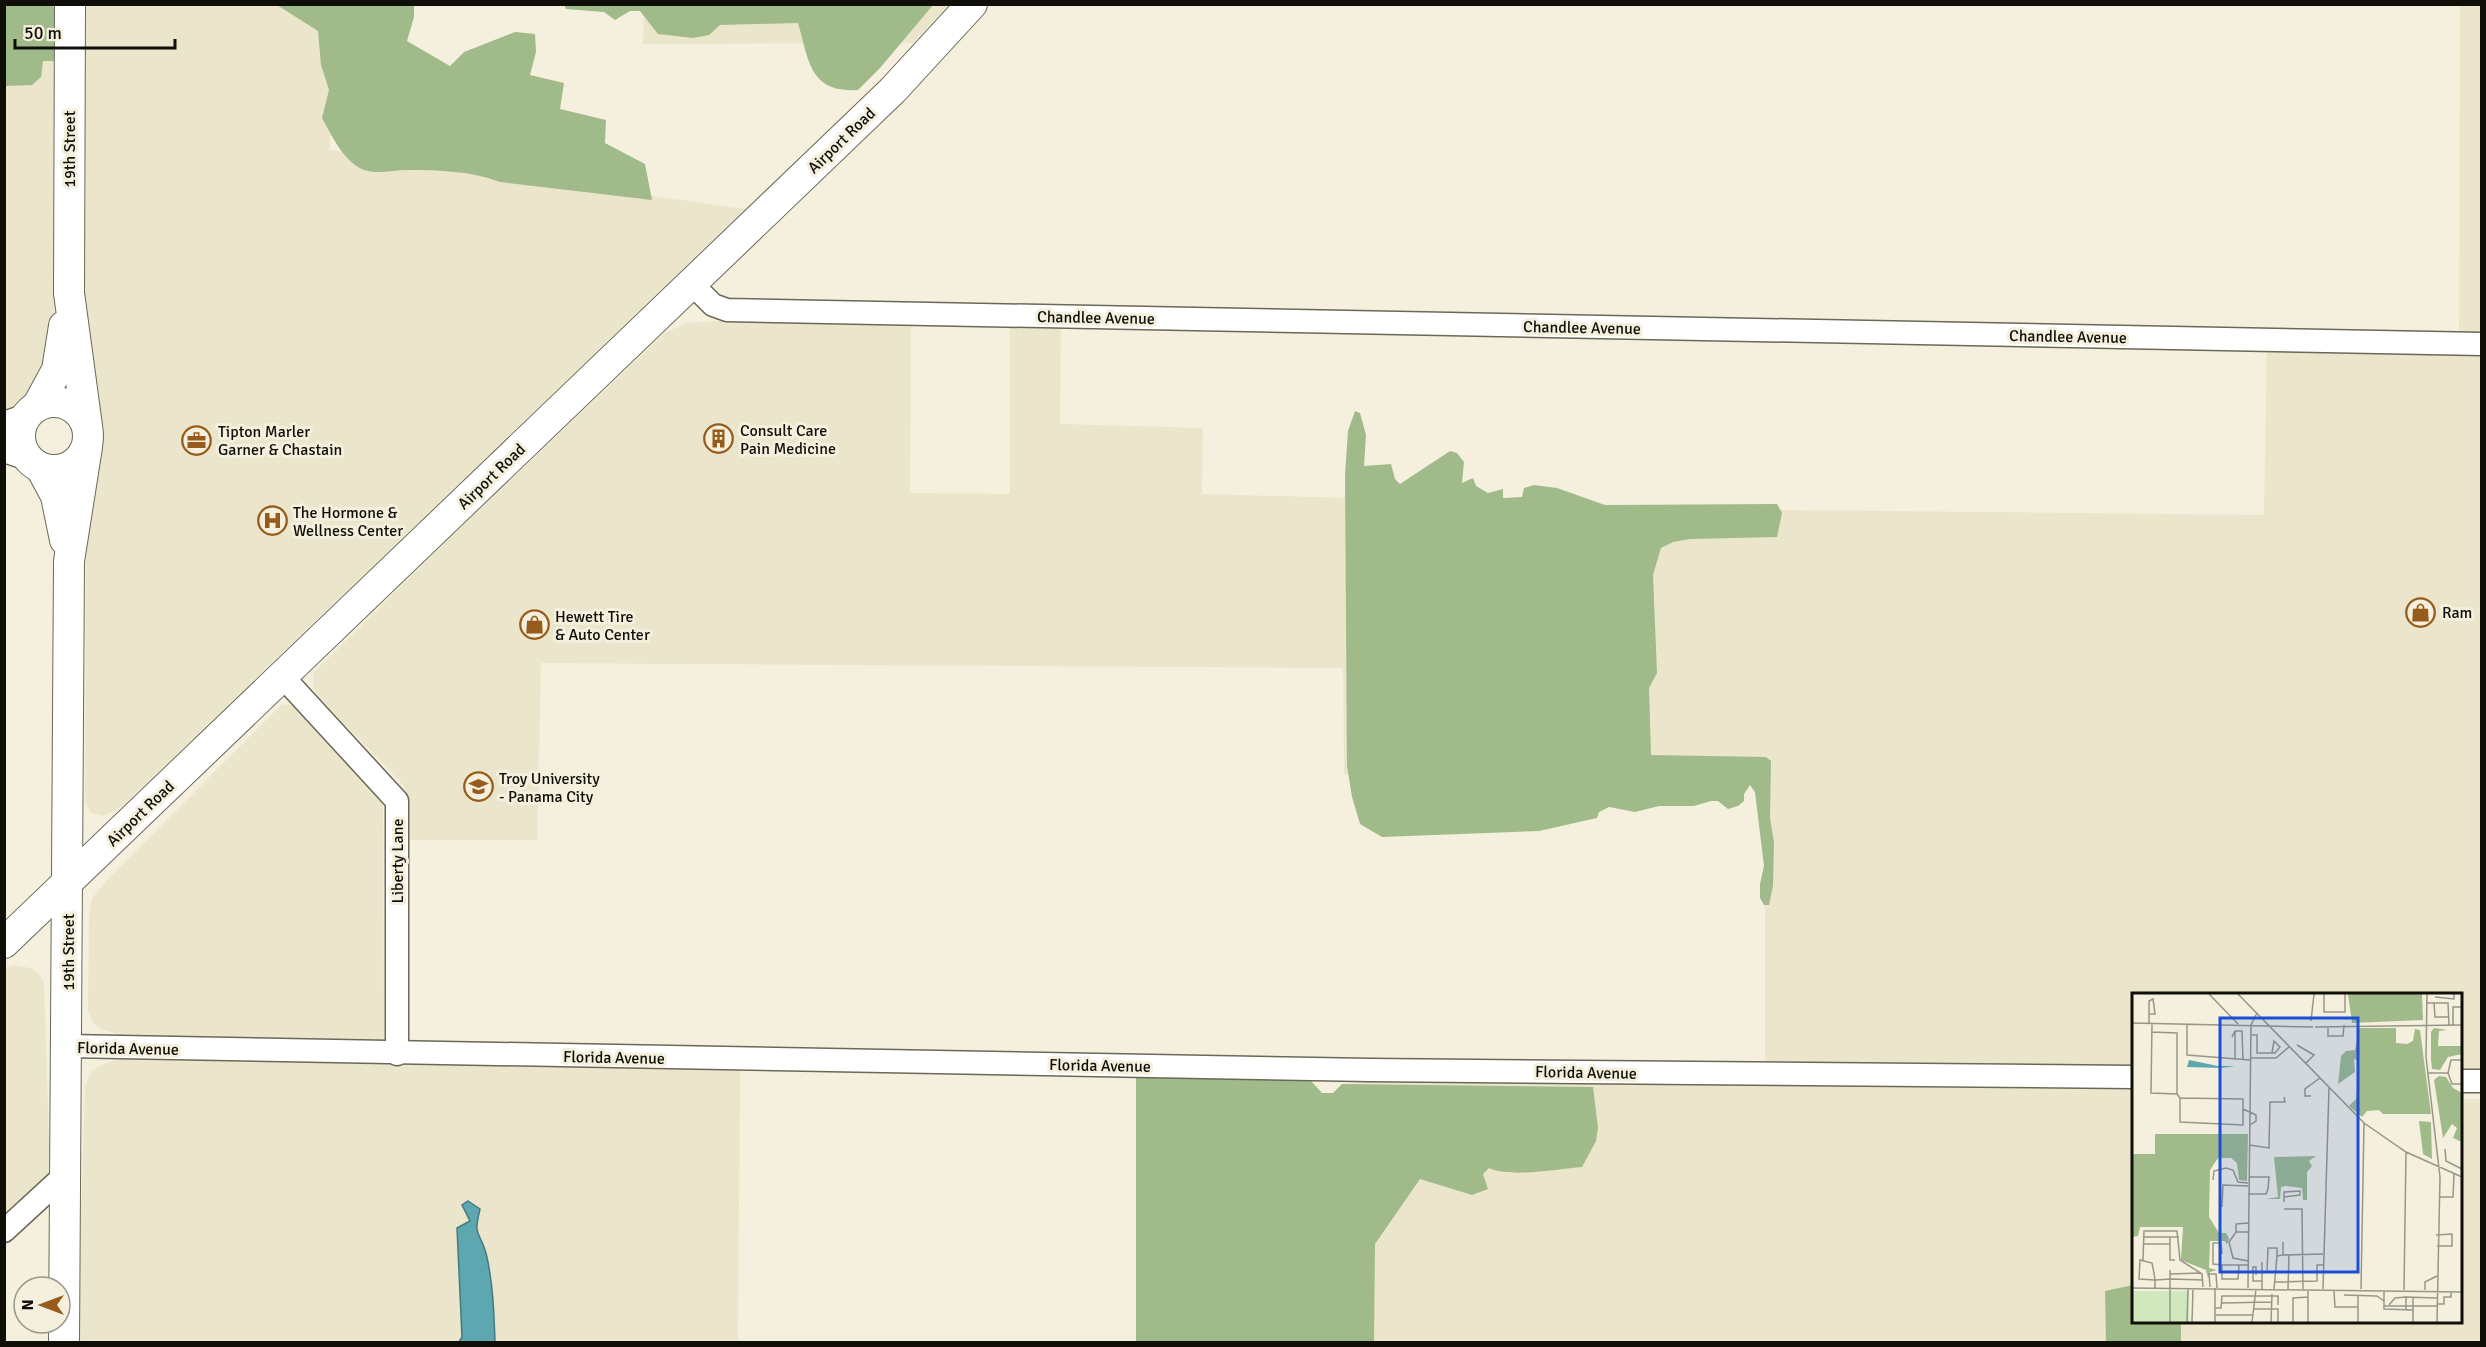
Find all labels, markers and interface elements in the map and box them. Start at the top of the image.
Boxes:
scale bar [15,12,176,50]
text: 50 m [24,22,62,44]
street label: Airport Road [804,104,880,178]
street label: 19th Street [60,110,80,187]
street label: Chandlee Avenue [1037,307,1155,329]
street label: Chandlee Avenue [1523,317,1641,339]
street label: Chandlee Avenue [2009,326,2127,348]
place label: Consult Care Pain Medicine [740,421,836,459]
place label: Tipton Marler Garner & Chastain [218,422,342,460]
building icon: Consult Care Pain Medicine [703,423,735,455]
office icon: Tipton Marler Garner & Chastain [181,424,213,456]
street label: Airport Road [454,440,530,514]
place label: The Hormone & Wellness Center [293,503,403,541]
hospital icon: The Hormone & Wellness Center [256,505,288,537]
shop icon: Ram [2405,596,2437,628]
place label: Ram [2442,603,2472,623]
place label: Hewett Tire & Auto Center [555,607,650,645]
shop icon: Hewett Tire & Auto Center [518,609,550,641]
place label: Troy University - Panama City [499,769,600,807]
school or university icon: Troy University - Panama City [462,771,494,803]
street label: Airport Road [103,777,179,851]
street label: Liberty Lane [388,819,408,903]
street label: 19th Street [59,913,79,990]
inset map [2132,993,2462,1323]
street label: Florida Avenue [77,1038,179,1060]
street label: Florida Avenue [563,1047,665,1069]
street label: Florida Avenue [1049,1055,1151,1077]
street label: Florida Avenue [1535,1062,1637,1084]
north arrow [12,1275,72,1335]
text: N [18,1299,38,1311]

